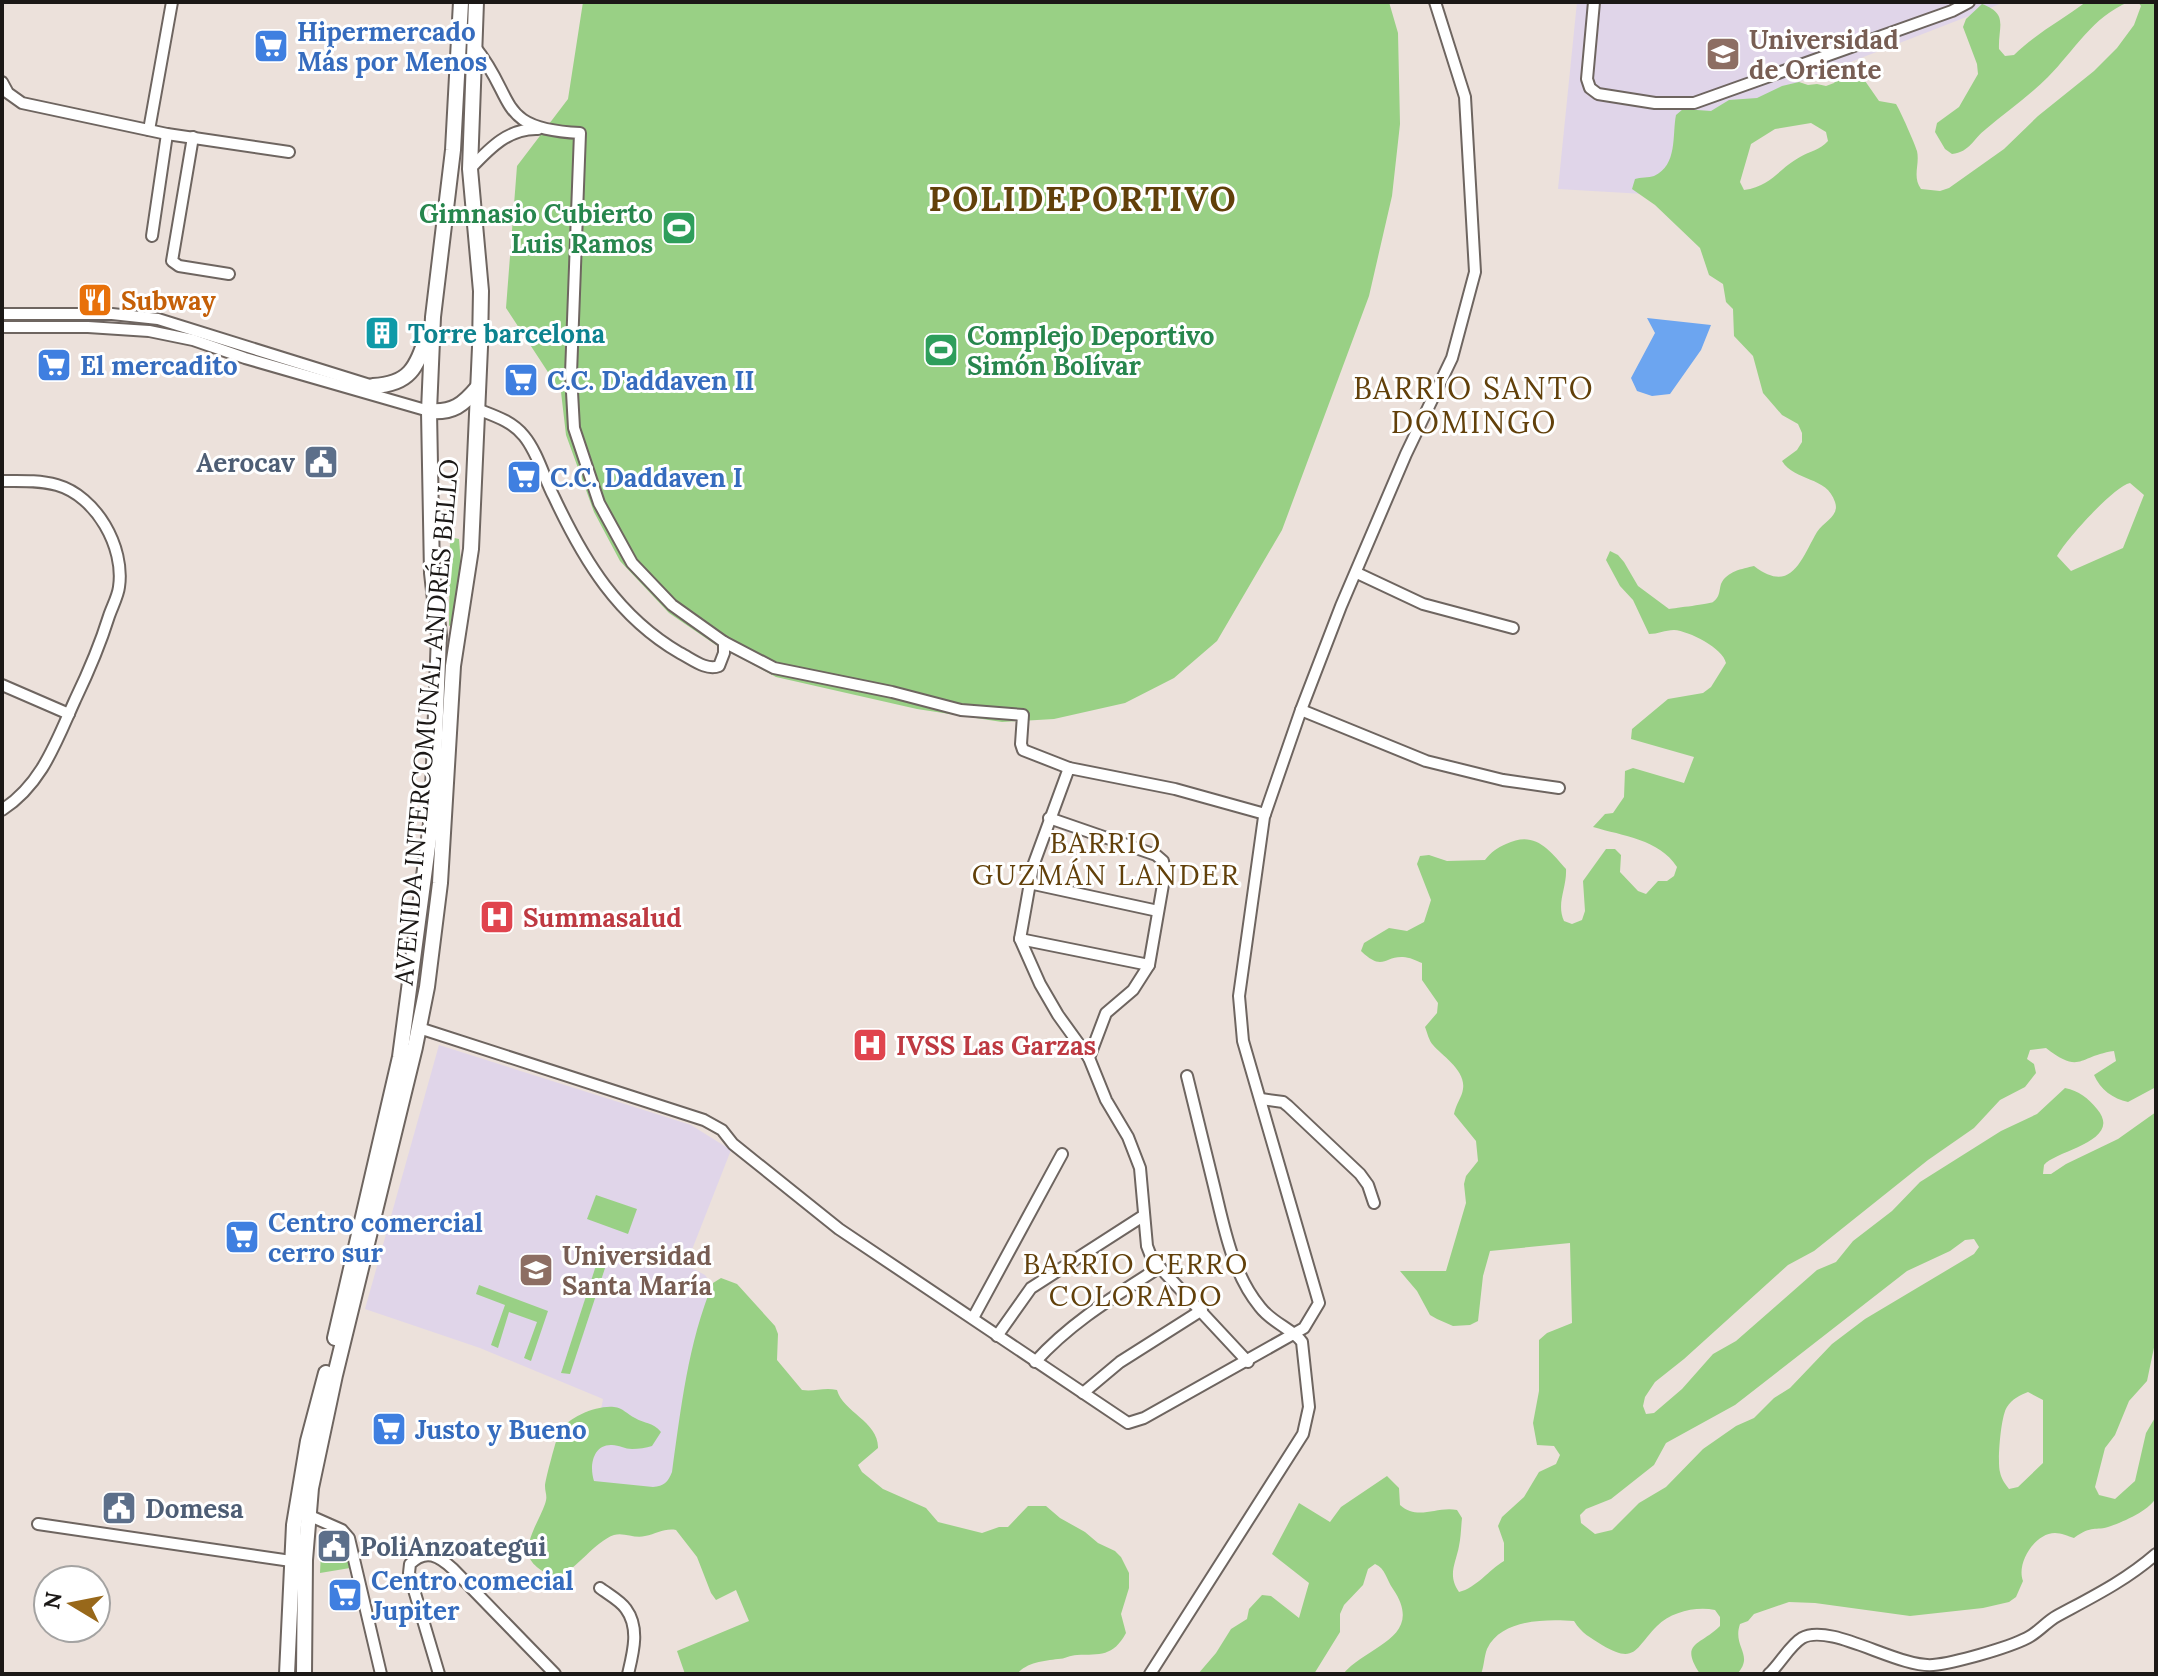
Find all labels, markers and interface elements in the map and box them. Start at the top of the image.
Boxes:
place label: Hipermercado Más por Menos [297,15,487,78]
place label: Universidad de Oriente [1749,23,1899,86]
supermarket icon: Hipermercado Más por Menos [252,27,290,65]
school or university icon: Universidad de Oriente [1704,35,1742,73]
district label: POLIDEPORTIVO [928,177,1238,220]
place label: Gimnasio Cubierto Luis Ramos [419,197,653,260]
sports icon: Gimnasio Cubierto Luis Ramos [660,209,698,247]
restaurant icon: Subway [76,281,114,319]
place label: Subway [121,284,216,317]
building icon: Torre barcelona [363,314,401,352]
place label: Torre barcelona [408,317,606,350]
place label: Complejo Deportivo Simón Bolívar [967,319,1214,382]
sports icon: Complejo Deportivo Simón Bolívar [922,331,960,369]
supermarket icon: El mercadito [35,346,73,384]
place label: El mercadito [80,349,238,382]
supermarket icon: C.C. D'addaven II [502,361,540,399]
place label: C.C. D'addaven II [547,364,755,397]
district label: BARRIO SANTO DOMINGO [1353,369,1595,441]
public building icon: Aerocav [302,443,340,481]
place label: Aerocav [196,446,295,479]
street label: AVENIDA INTERCOMUNAL ANDRÉS BELLO [386,457,465,988]
supermarket icon: C.C. Daddaven I [505,458,543,496]
place label: C.C. Daddaven I [550,461,743,494]
district label: BARRIO GUZMÁN LANDER [972,825,1240,893]
hospital icon: Summasalud [478,898,516,936]
place label: Summasalud [523,901,682,934]
hospital icon: IVSS Las Garzas [851,1026,889,1064]
place label: IVSS Las Garzas [896,1029,1096,1062]
place label: Centro comercial cerro sur [268,1206,483,1269]
supermarket icon: Centro comercial cerro sur [223,1218,261,1256]
place label: Universidad Santa María [562,1239,712,1302]
district label: BARRIO CERRO COLORADO [1023,1246,1249,1314]
school or university icon: Universidad Santa María [517,1251,555,1289]
supermarket icon: Justo y Bueno [370,1410,408,1448]
place label: Justo y Bueno [415,1413,587,1446]
public building icon: Domesa [100,1489,138,1527]
place label: Domesa [145,1492,244,1525]
public building icon: PoliAnzoategui [315,1527,353,1565]
place label: PoliAnzoategui [360,1530,547,1563]
north arrow [32,1564,112,1644]
place label: Centro comecial Jupiter [371,1564,574,1627]
supermarket icon: Centro comecial Jupiter [326,1576,364,1614]
text: N [37,1590,68,1611]

